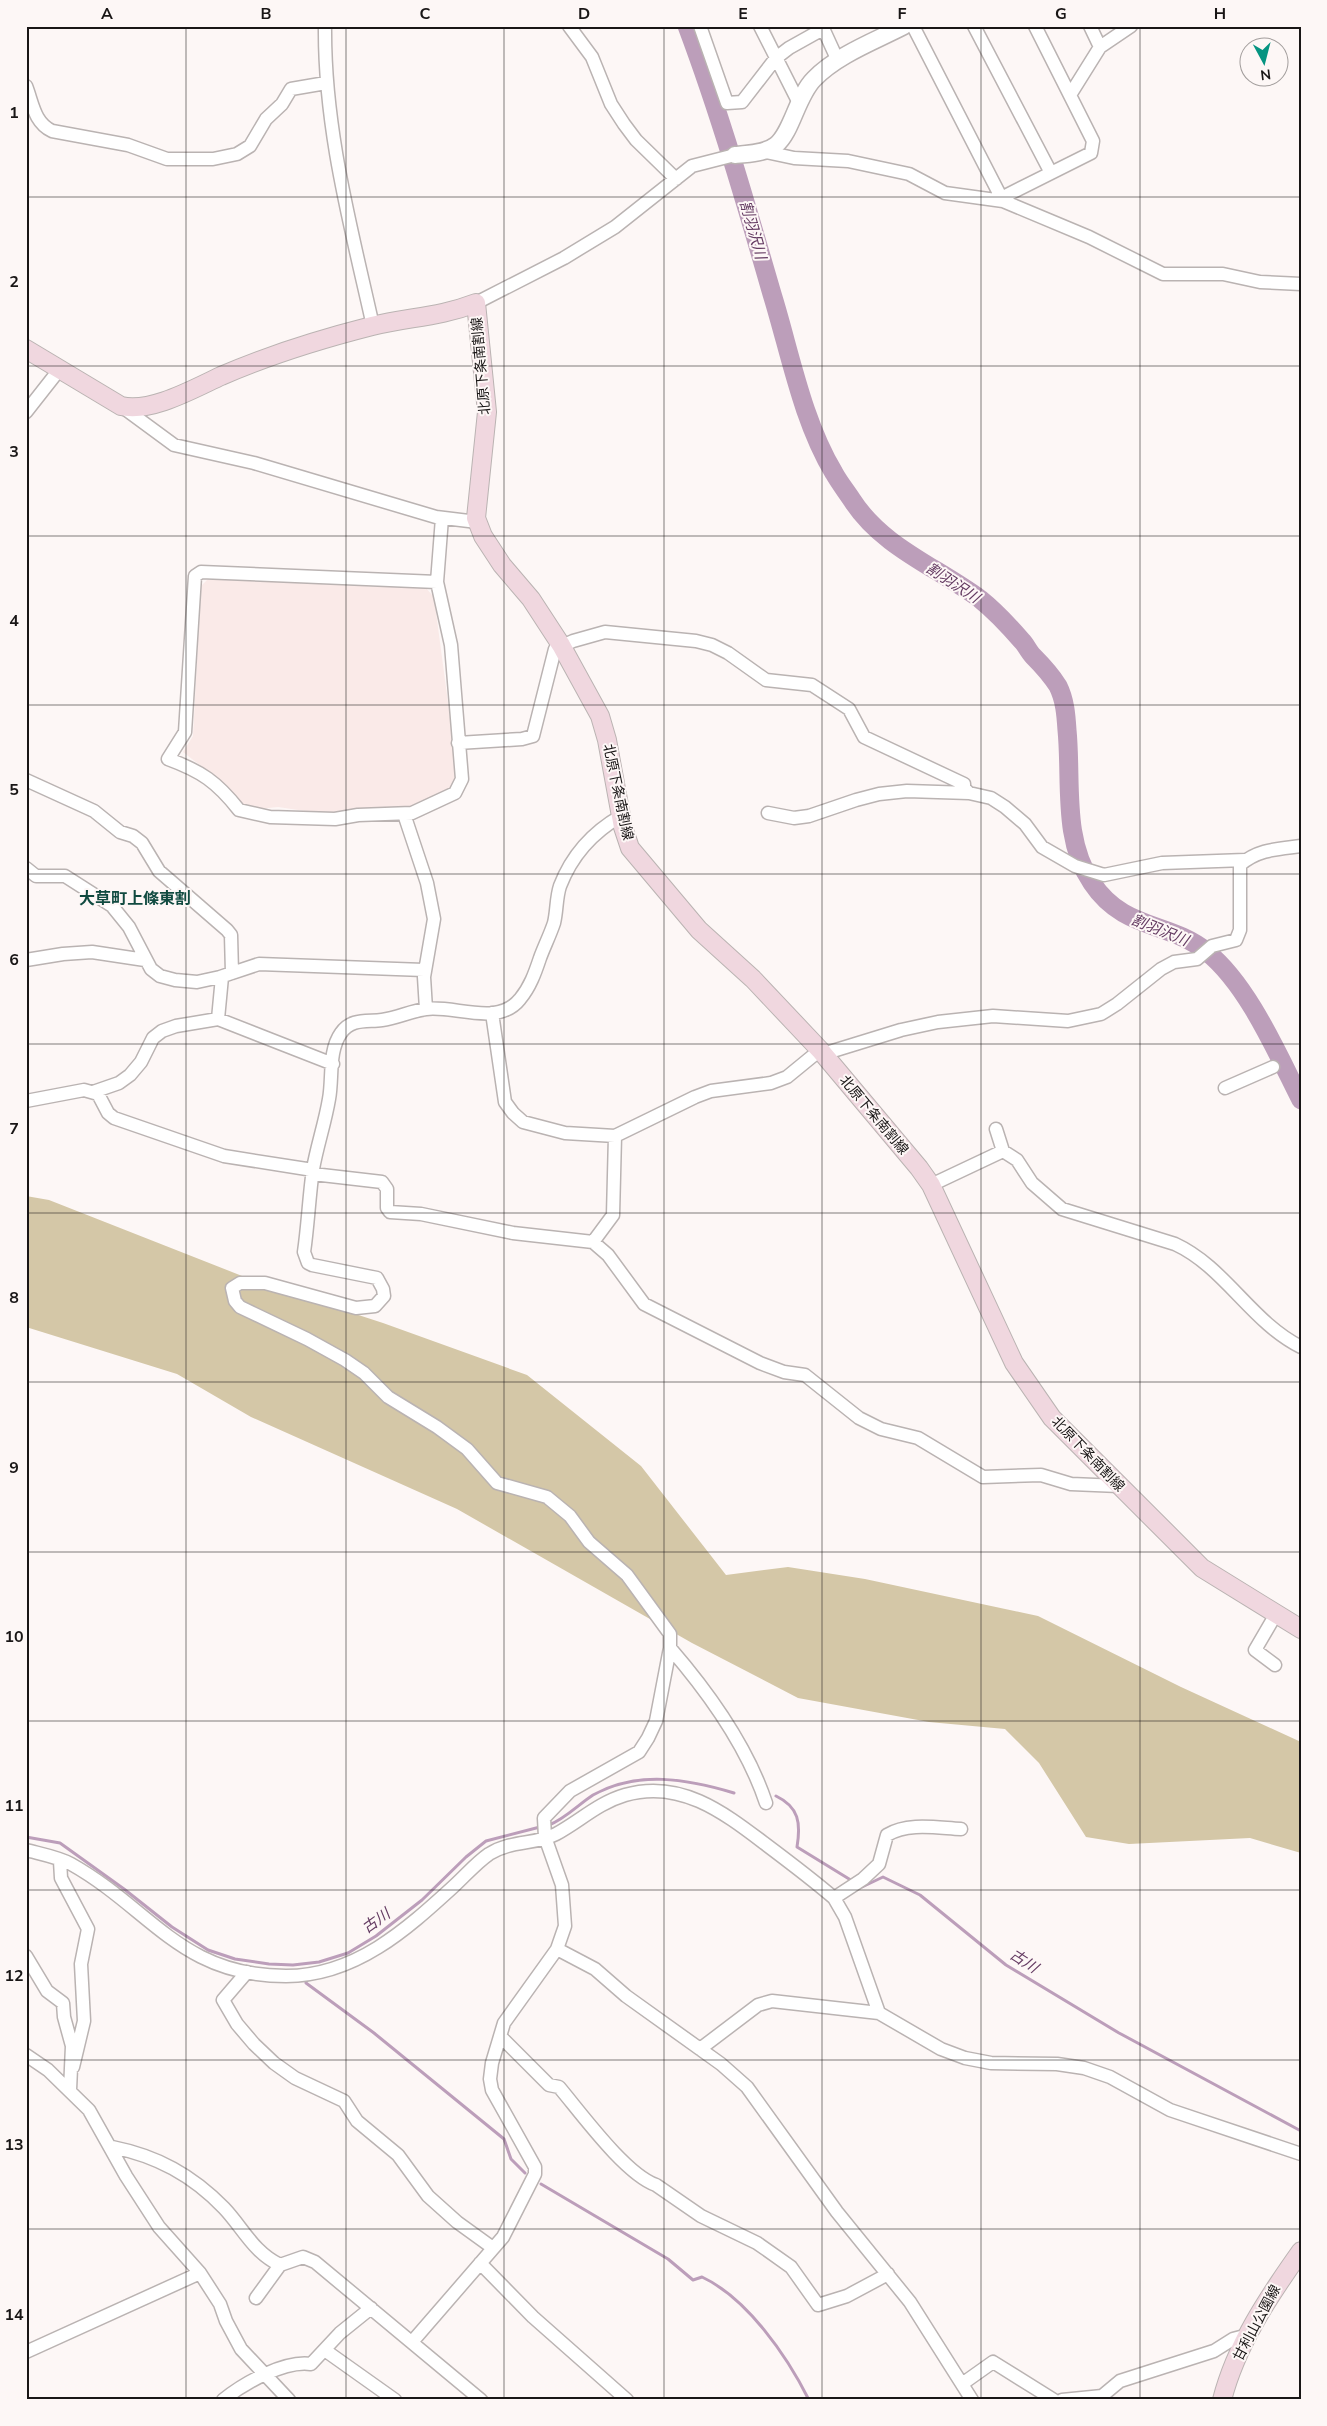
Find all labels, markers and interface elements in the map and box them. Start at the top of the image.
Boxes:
text: A [101,3,113,25]
text: B [260,3,272,25]
text: C [420,3,431,25]
text: D [578,3,590,25]
text: E [738,3,748,25]
text: F [898,3,907,25]
text: G [1055,3,1067,25]
text: H [1214,3,1226,25]
north arrow [1240,38,1290,88]
text: N [1259,64,1272,84]
text: 1 [9,102,19,124]
water label: 割羽沢川 [735,198,771,264]
text: 2 [9,271,19,293]
street label: 北原下条南割線 [467,316,495,416]
text: 3 [9,441,19,463]
water label: 割羽沢川 [922,558,985,609]
text: 4 [9,610,19,632]
street label: 北原下条南割線 [599,742,637,842]
text: 5 [9,779,19,801]
district label: 大草町上條東割 [79,888,191,910]
water label: 割羽沢川 [1128,909,1193,951]
text: 6 [9,949,19,971]
street label: 北原下条南割線 [835,1071,913,1159]
text: 7 [9,1118,19,1140]
text: 8 [9,1287,19,1309]
street label: 北原下条南割線 [1047,1412,1129,1496]
text: 9 [9,1457,19,1479]
text: 10 [4,1626,24,1648]
text: 11 [4,1795,24,1817]
water label: 古川 [358,1903,396,1938]
water label: 古川 [1006,1944,1044,1979]
text: 12 [4,1965,24,1987]
text: 13 [4,2134,24,2156]
street label: 甘利山公園線 [1229,2281,1285,2365]
text: 14 [4,2304,24,2326]

